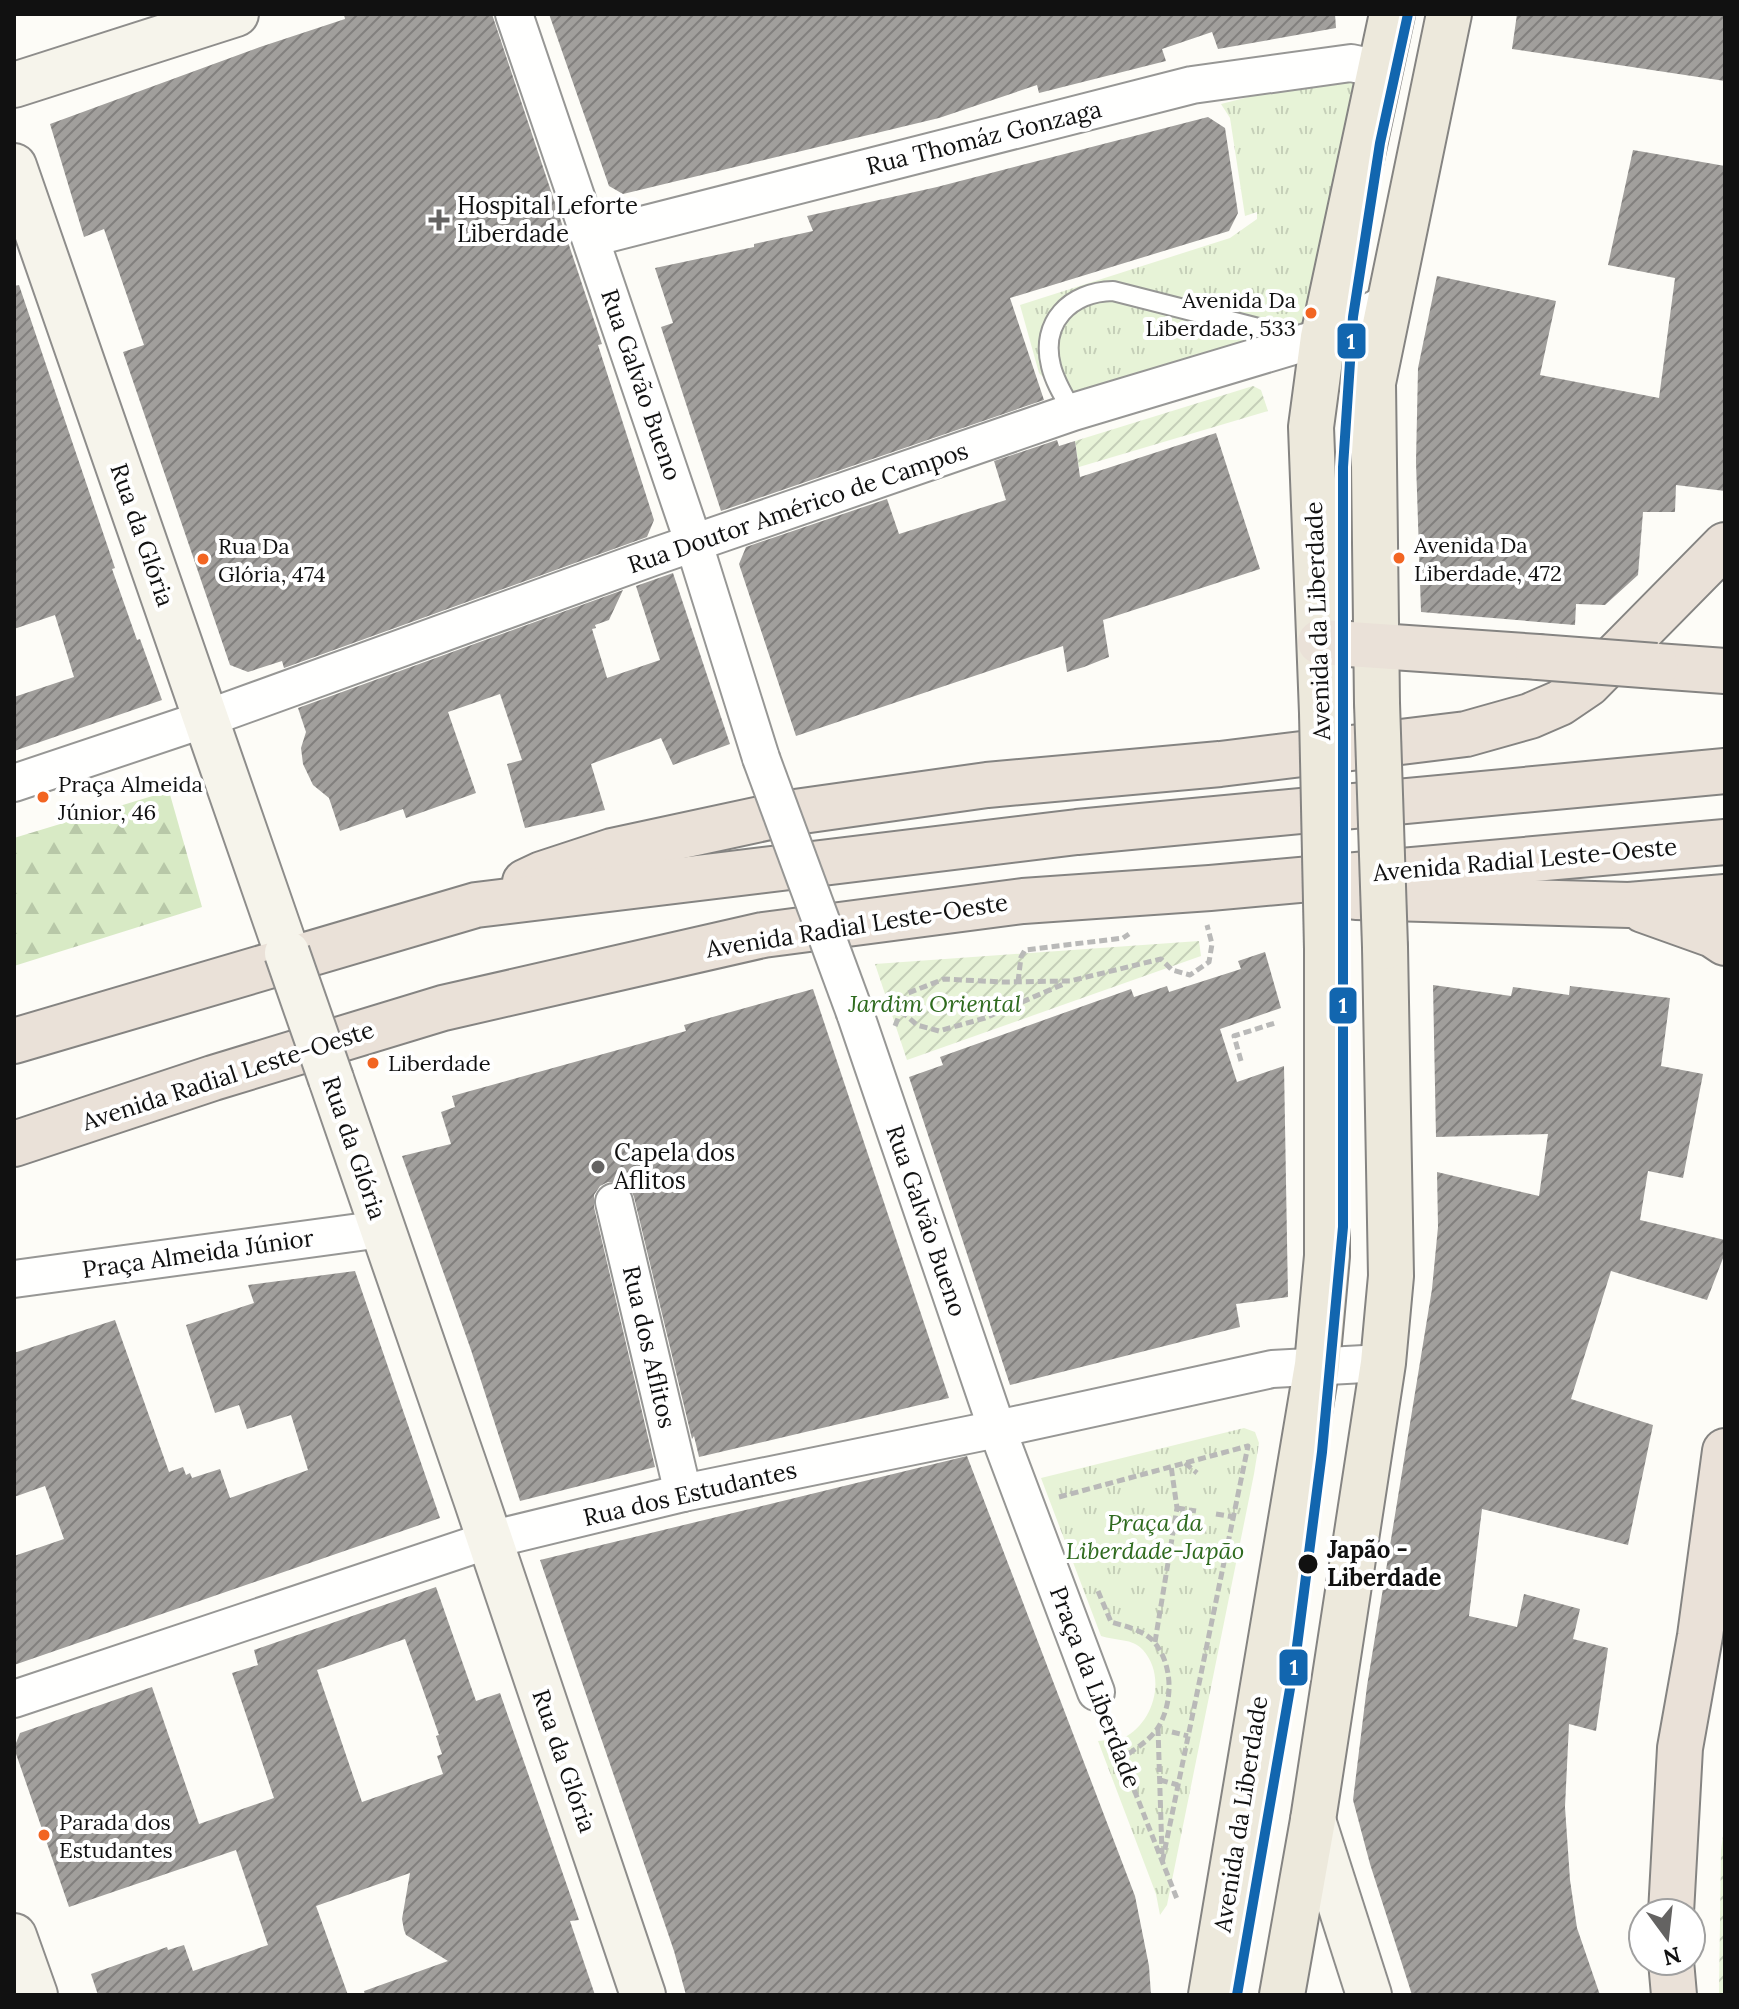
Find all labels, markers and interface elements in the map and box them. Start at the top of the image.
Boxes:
street label: Rua Thomáz Gonzaga [863,93,1105,182]
place label: Hospital Leforte Liberdade [457,190,638,249]
marker: Hospital Leforte Liberdade [428,209,450,231]
street label: Rua Galvão Bueno [594,285,689,485]
place label: Avenida Da Liberdade, 533 [1146,286,1296,342]
marker: Avenida Da Liberdade, 533 [1303,305,1319,321]
line badge: 1 [1336,322,1367,360]
text: 1 [1347,327,1356,355]
street label: Rua Doutor Américo de Campos [624,435,972,580]
street label: Rua da Glória [103,459,181,611]
street label: Avenida da Liberdade [1298,501,1337,742]
place label: Avenida Da Liberdade, 472 [1413,531,1562,587]
place label: Rua Da Glória, 474 [218,532,326,588]
marker: Avenida Da Liberdade, 472 [1391,550,1407,566]
marker: Rua Da Glória, 474 [195,551,211,567]
place label: Praça Almeida Júnior, 46 [57,770,203,826]
marker: Praça Almeida Júnior, 46 [35,789,51,805]
street label: Avenida Radial Leste-Oeste [1371,831,1678,888]
street label: Avenida Radial Leste-Oeste [703,886,1010,965]
line badge: 1 [1328,986,1358,1025]
park label: Jardim Oriental [847,988,1022,1019]
text: 1 [1339,991,1348,1019]
street label: Avenida Radial Leste-Oeste [77,1014,378,1138]
place label: Liberdade [388,1049,491,1077]
marker: Liberdade [365,1055,381,1071]
street label: Rua da Glória [315,1072,393,1224]
street label: Rua Galvão Bueno [879,1121,974,1321]
place label: Capela dos Aflitos [613,1137,735,1196]
marker: Capela dos Aflitos [589,1158,607,1176]
street label: Praça Almeida Júnior [80,1222,316,1285]
street label: Rua dos Aflitos [616,1263,683,1431]
street label: Rua dos Estudantes [580,1454,800,1533]
park label: Praça da Liberdade-Japão [1066,1507,1244,1566]
place label: Japão - Liberdade [1327,1534,1442,1593]
marker: Japão - Liberdade [1296,1552,1320,1576]
street label: Praça da Liberdade [1043,1582,1148,1792]
line badge: 1 [1278,1648,1309,1687]
text: 1 [1290,1653,1299,1681]
street label: Rua da Glória [525,1685,603,1837]
street label: Avenida da Liberdade [1206,1694,1274,1935]
place label: Parada dos Estudantes [59,1808,173,1864]
marker: Parada dos Estudantes [36,1827,52,1843]
north arrow [1627,1897,1707,1977]
text: N [1660,1941,1684,1972]

